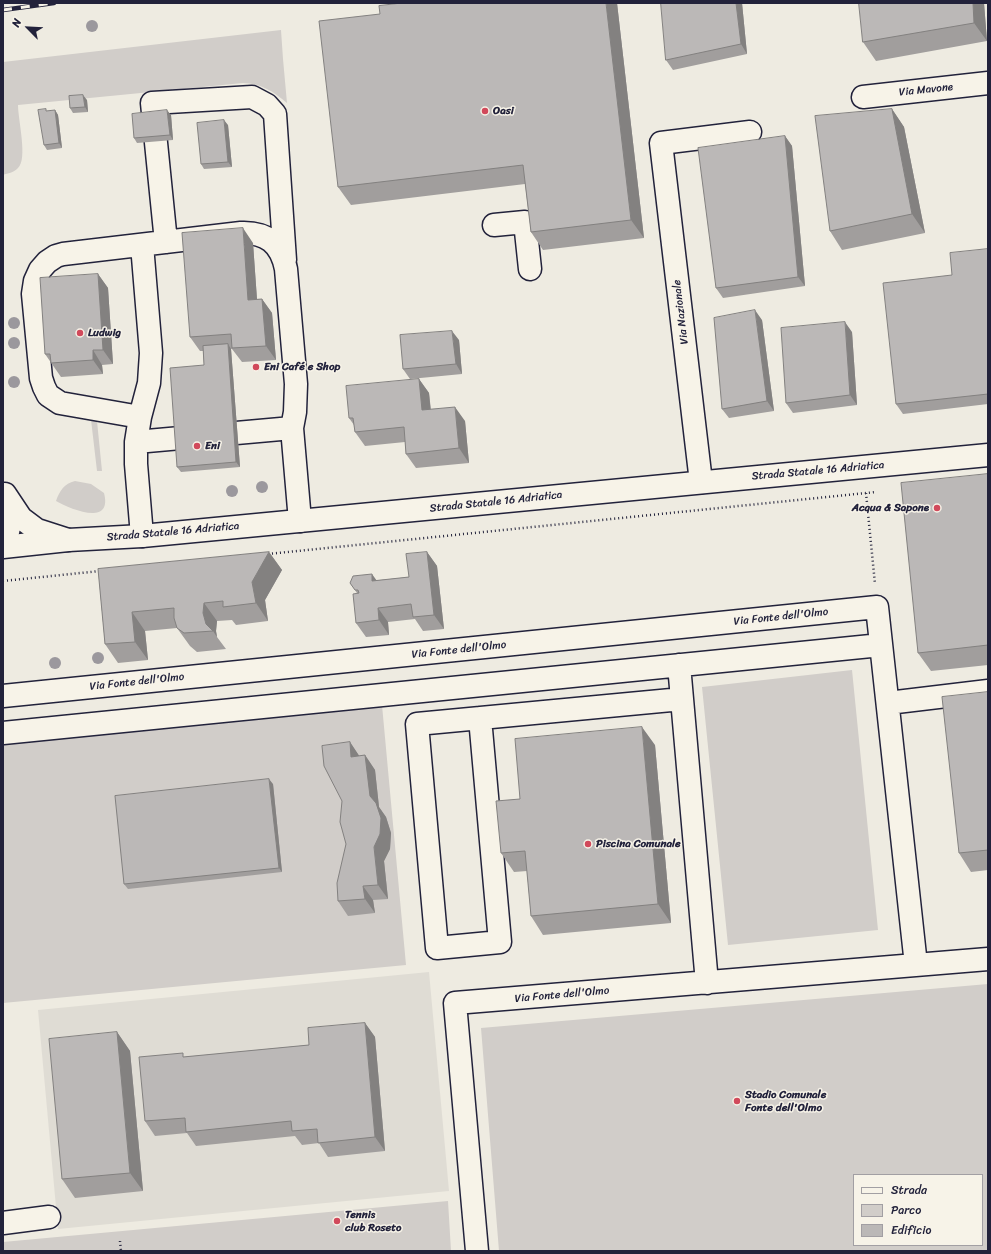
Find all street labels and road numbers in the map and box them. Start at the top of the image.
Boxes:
street label: Via Mavone [898,81,954,99]
street label: Via Nazionale [670,279,692,345]
street label: Strada Statale 16 Adriatica [751,459,885,483]
street label: Strada Statale 16 Adriatica [429,488,563,516]
street label: Strada Statale 16 Adriatica [106,520,240,544]
street label: Via Fonte dell'Olmo [733,605,829,629]
street label: Via Fonte dell'Olmo [411,638,507,662]
street label: Via Fonte dell'Olmo [89,670,185,694]
street label: Via Fonte dell'Olmo [514,984,610,1006]

